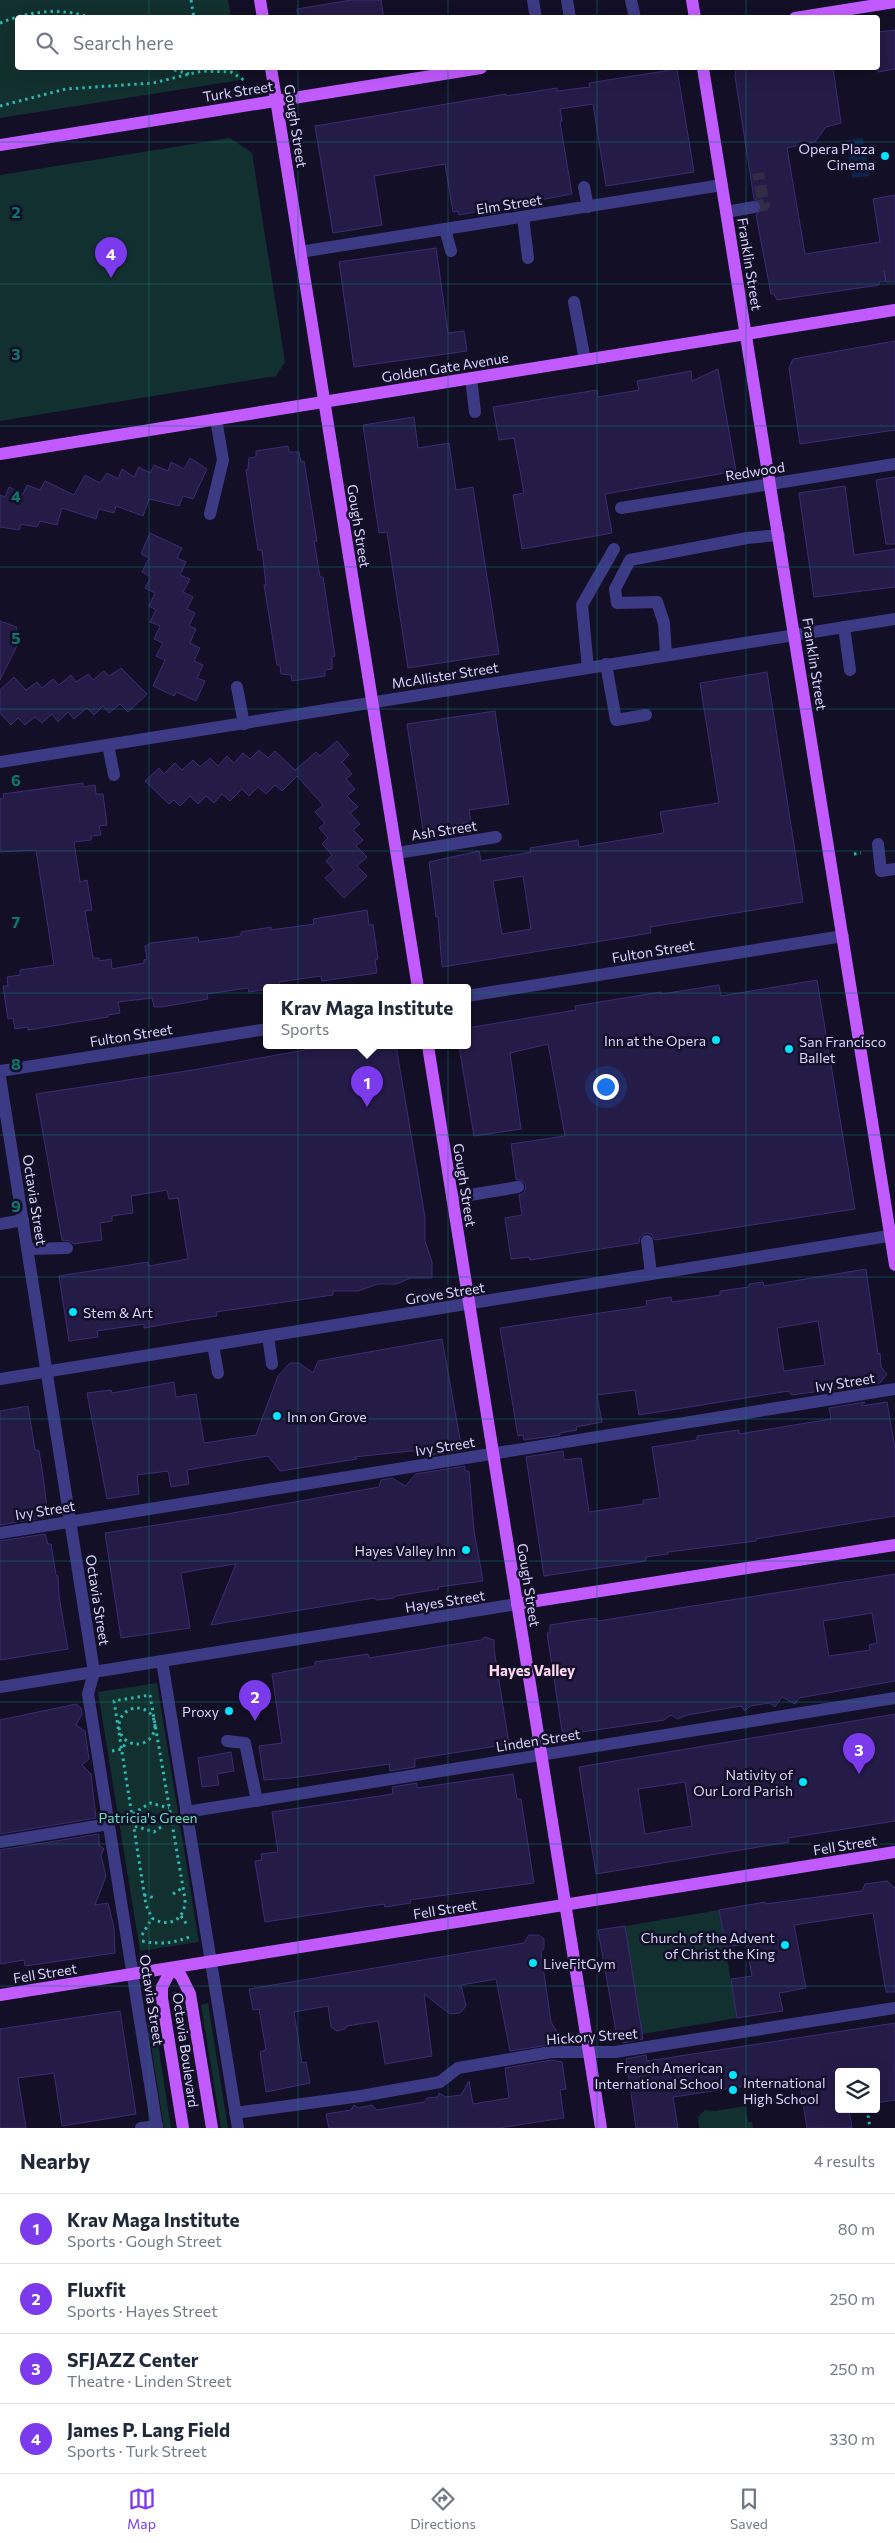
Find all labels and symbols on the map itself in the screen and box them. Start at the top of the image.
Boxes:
street label: Turk Street [202,77,275,105]
street label: Gough Street [281,83,311,169]
place label: Opera Plaza Cinema [798,140,875,173]
marker: Opera Plaza Cinema [879,150,891,162]
street label: Elm Street [475,190,543,218]
text: 2 [11,202,21,221]
street label: Franklin Street [734,216,766,312]
pin: 4 [95,237,127,278]
text: 3 [11,344,21,363]
street label: Golden Gate Avenue [380,349,510,385]
street label: Redwood [724,458,786,484]
street label: Gough Street [344,483,374,569]
text: 4 [11,486,21,505]
street label: Franklin Street [799,616,831,712]
text: 5 [11,628,21,647]
street label: McAllister Street [390,658,500,692]
text: 6 [11,770,21,789]
street label: Ash Street [410,816,478,844]
text: 7 [12,912,21,931]
street label: Fulton Street [610,936,696,966]
street label: Fulton Street [88,1020,174,1050]
place label: Inn at the Opera [604,1032,706,1049]
place label: San Francisco Ballet [799,1033,886,1066]
marker: Inn at the Opera [710,1034,722,1046]
marker: San Francisco Ballet [783,1043,795,1055]
text: 8 [11,1054,21,1073]
pin: 1 [351,1066,383,1107]
your location [593,1074,619,1100]
street label: Gough Street [450,1142,480,1228]
street label: Octavia Street [19,1153,51,1247]
text: 9 [11,1196,21,1215]
street label: Grove Street [404,1278,486,1308]
place label: Stem & Art [83,1304,153,1321]
marker: Stem & Art [67,1306,79,1318]
street label: Ivy Street [814,1369,877,1395]
place label: Inn on Grove [287,1408,367,1425]
marker: Inn on Grove [271,1410,283,1422]
street label: Ivy Street [414,1433,477,1459]
street label: Ivy Street [14,1497,77,1523]
place label: Hayes Valley Inn [355,1542,456,1559]
street label: Gough Street [514,1542,544,1628]
marker: Hayes Valley Inn [460,1544,472,1556]
street label: Octavia Street [82,1553,114,1647]
street label: Hayes Street [404,1586,486,1616]
district label: Hayes Valley [489,1661,576,1679]
pin: 2 [239,1680,271,1721]
place label: Proxy [182,1703,219,1720]
marker: Proxy [223,1705,235,1717]
street label: Linden Street [495,1725,582,1755]
pin: 3 [843,1733,875,1774]
place label: Nativity of Our Lord Parish [693,1766,793,1799]
marker: Nativity of Our Lord Parish [797,1776,809,1788]
park label: Patricia's Green [98,1809,198,1826]
street label: Fell Street [812,1832,878,1858]
street label: Fell Street [412,1896,478,1922]
place label: Church of the Advent of Christ the King [641,1929,775,1962]
marker: Church of the Advent of Christ the King [779,1939,791,1951]
street label: Octavia Street [136,1953,168,2047]
place label: LiveFitGym [543,1955,616,1972]
marker: LiveFitGym [527,1957,539,1969]
street label: Fell Street [12,1960,78,1986]
street label: Octavia Boulevard [170,1991,202,2109]
street label: Hickory Street [546,2024,639,2048]
place label: French American International School [594,2059,723,2092]
marker: French American International School [727,2069,739,2081]
place label: International High School [743,2074,826,2107]
marker: International High School [727,2084,739,2096]

